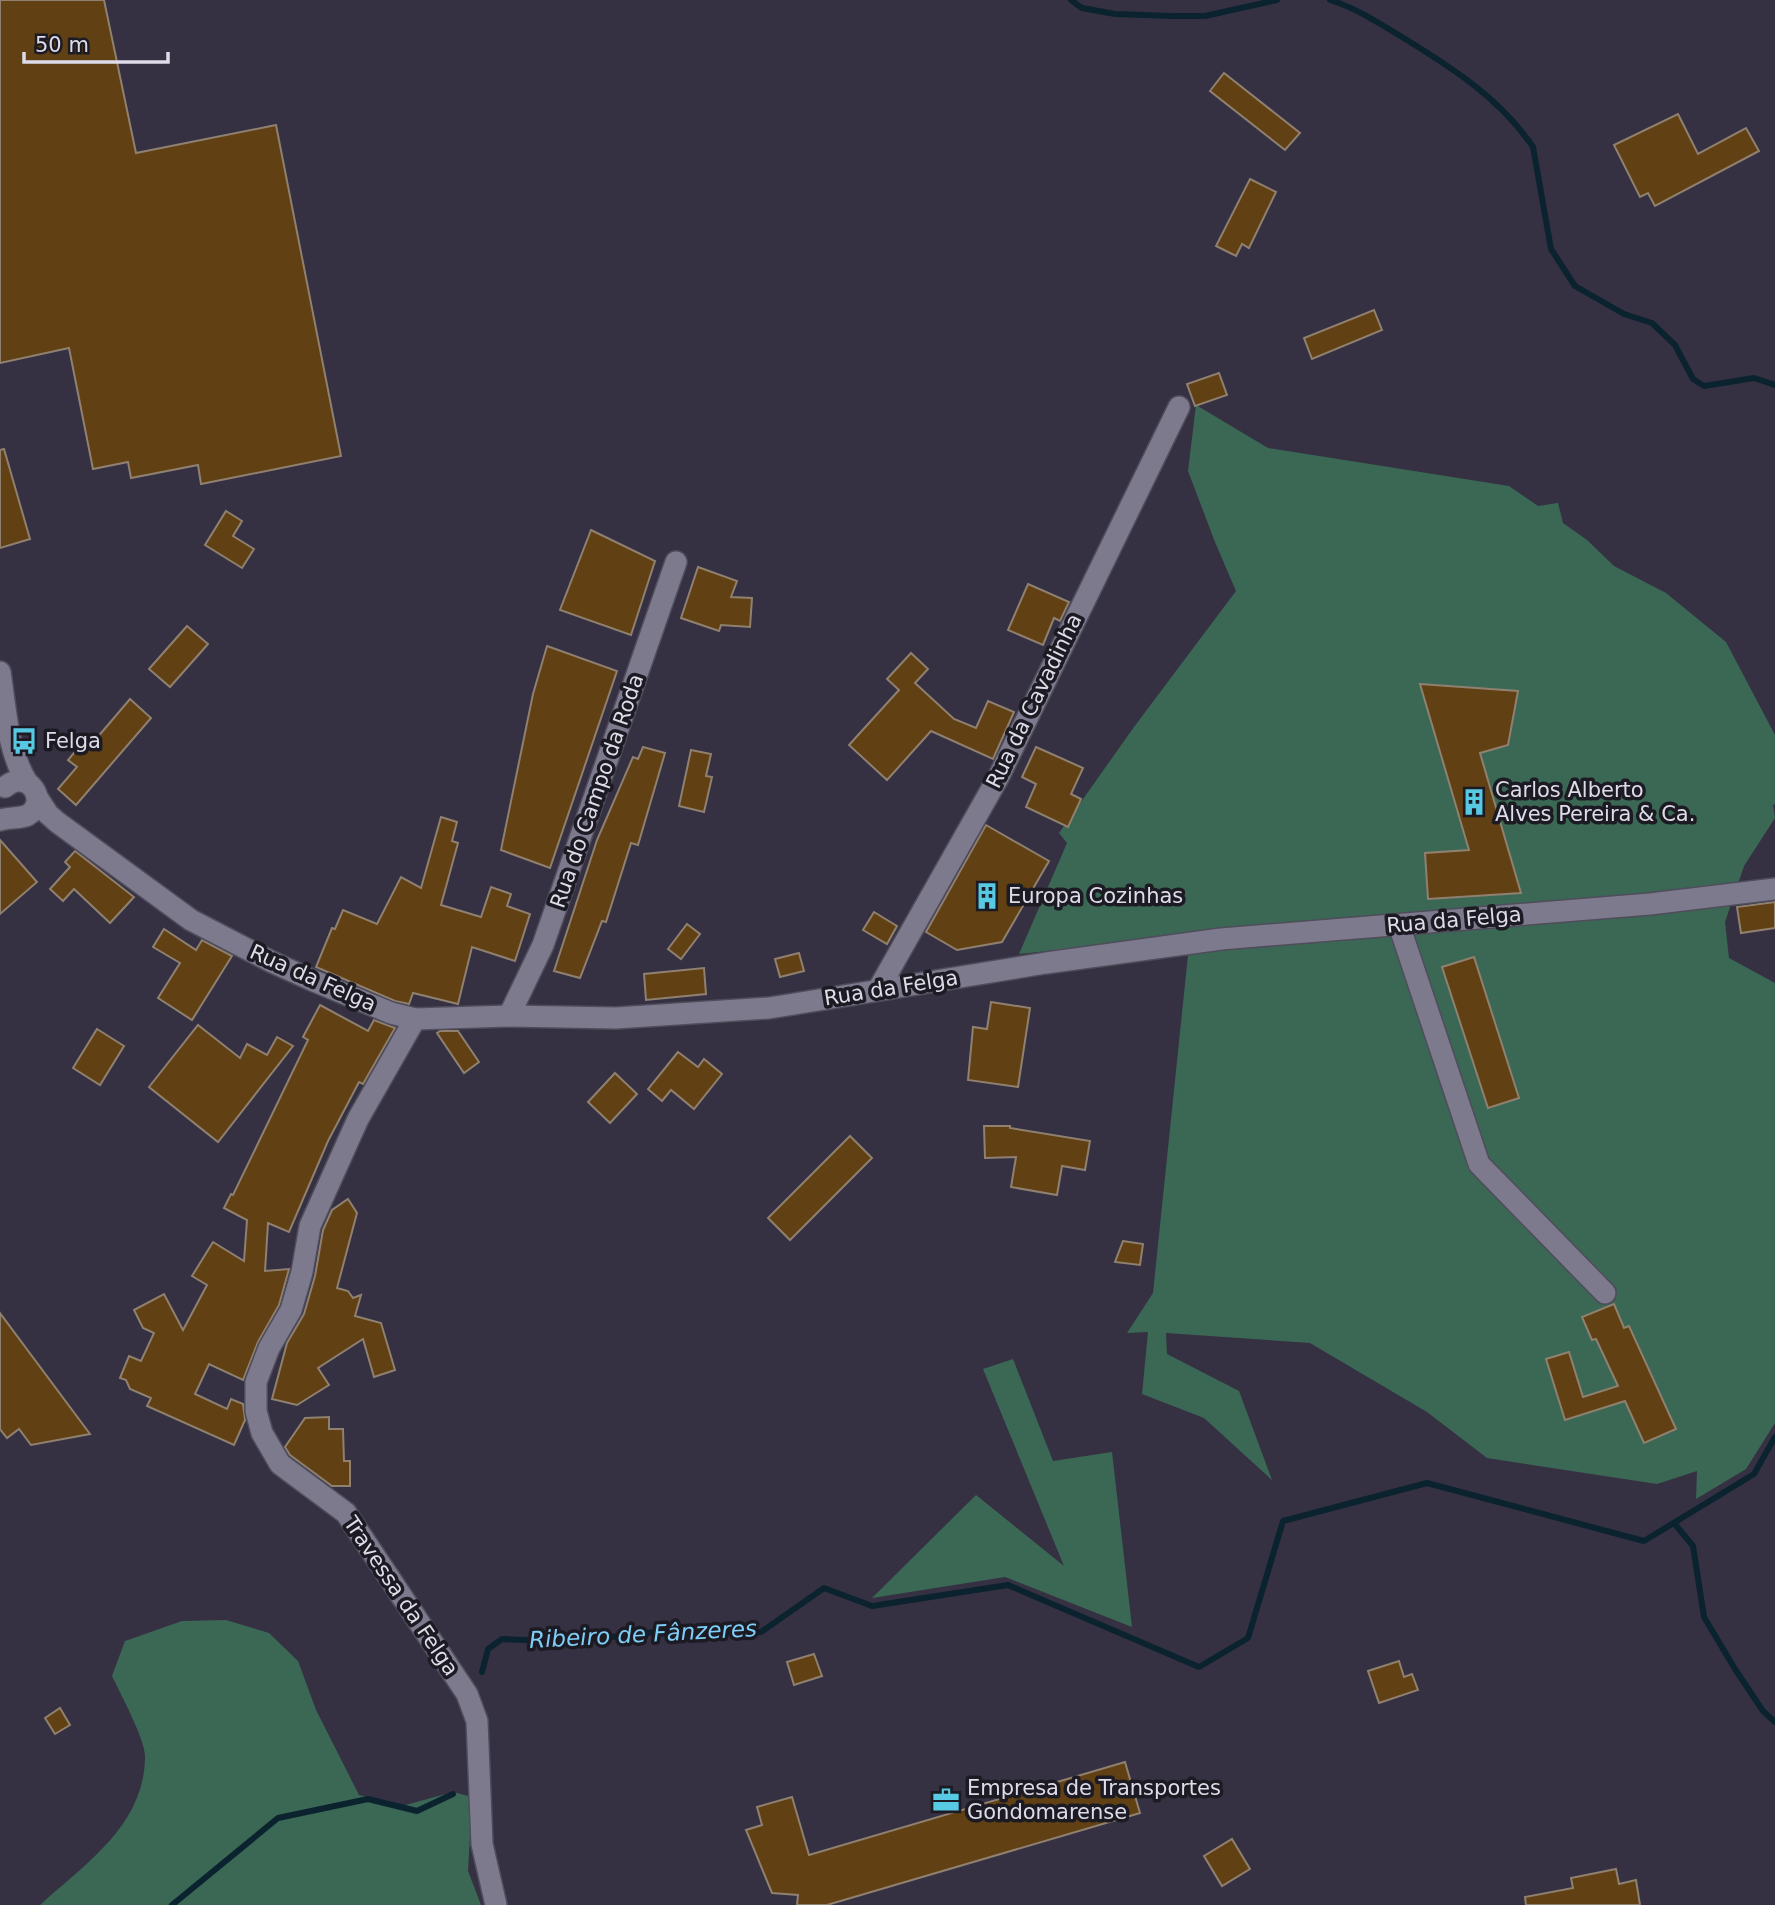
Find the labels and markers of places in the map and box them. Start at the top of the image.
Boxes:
bus stop icon: Felga [9,726,39,756]
place label: Felga [45,729,101,753]
place label: Carlos Alberto Alves Pereira & Ca. [1495,778,1695,826]
building icon: Carlos Alberto Alves Pereira & Ca. [1459,787,1489,817]
building icon: Europa Cozinhas [972,881,1002,911]
place label: Europa Cozinhas [1008,884,1183,908]
place label: Empresa de Transportes Gondomarense [967,1776,1221,1824]
office icon: Empresa de Transportes Gondomarense [931,1785,961,1815]

